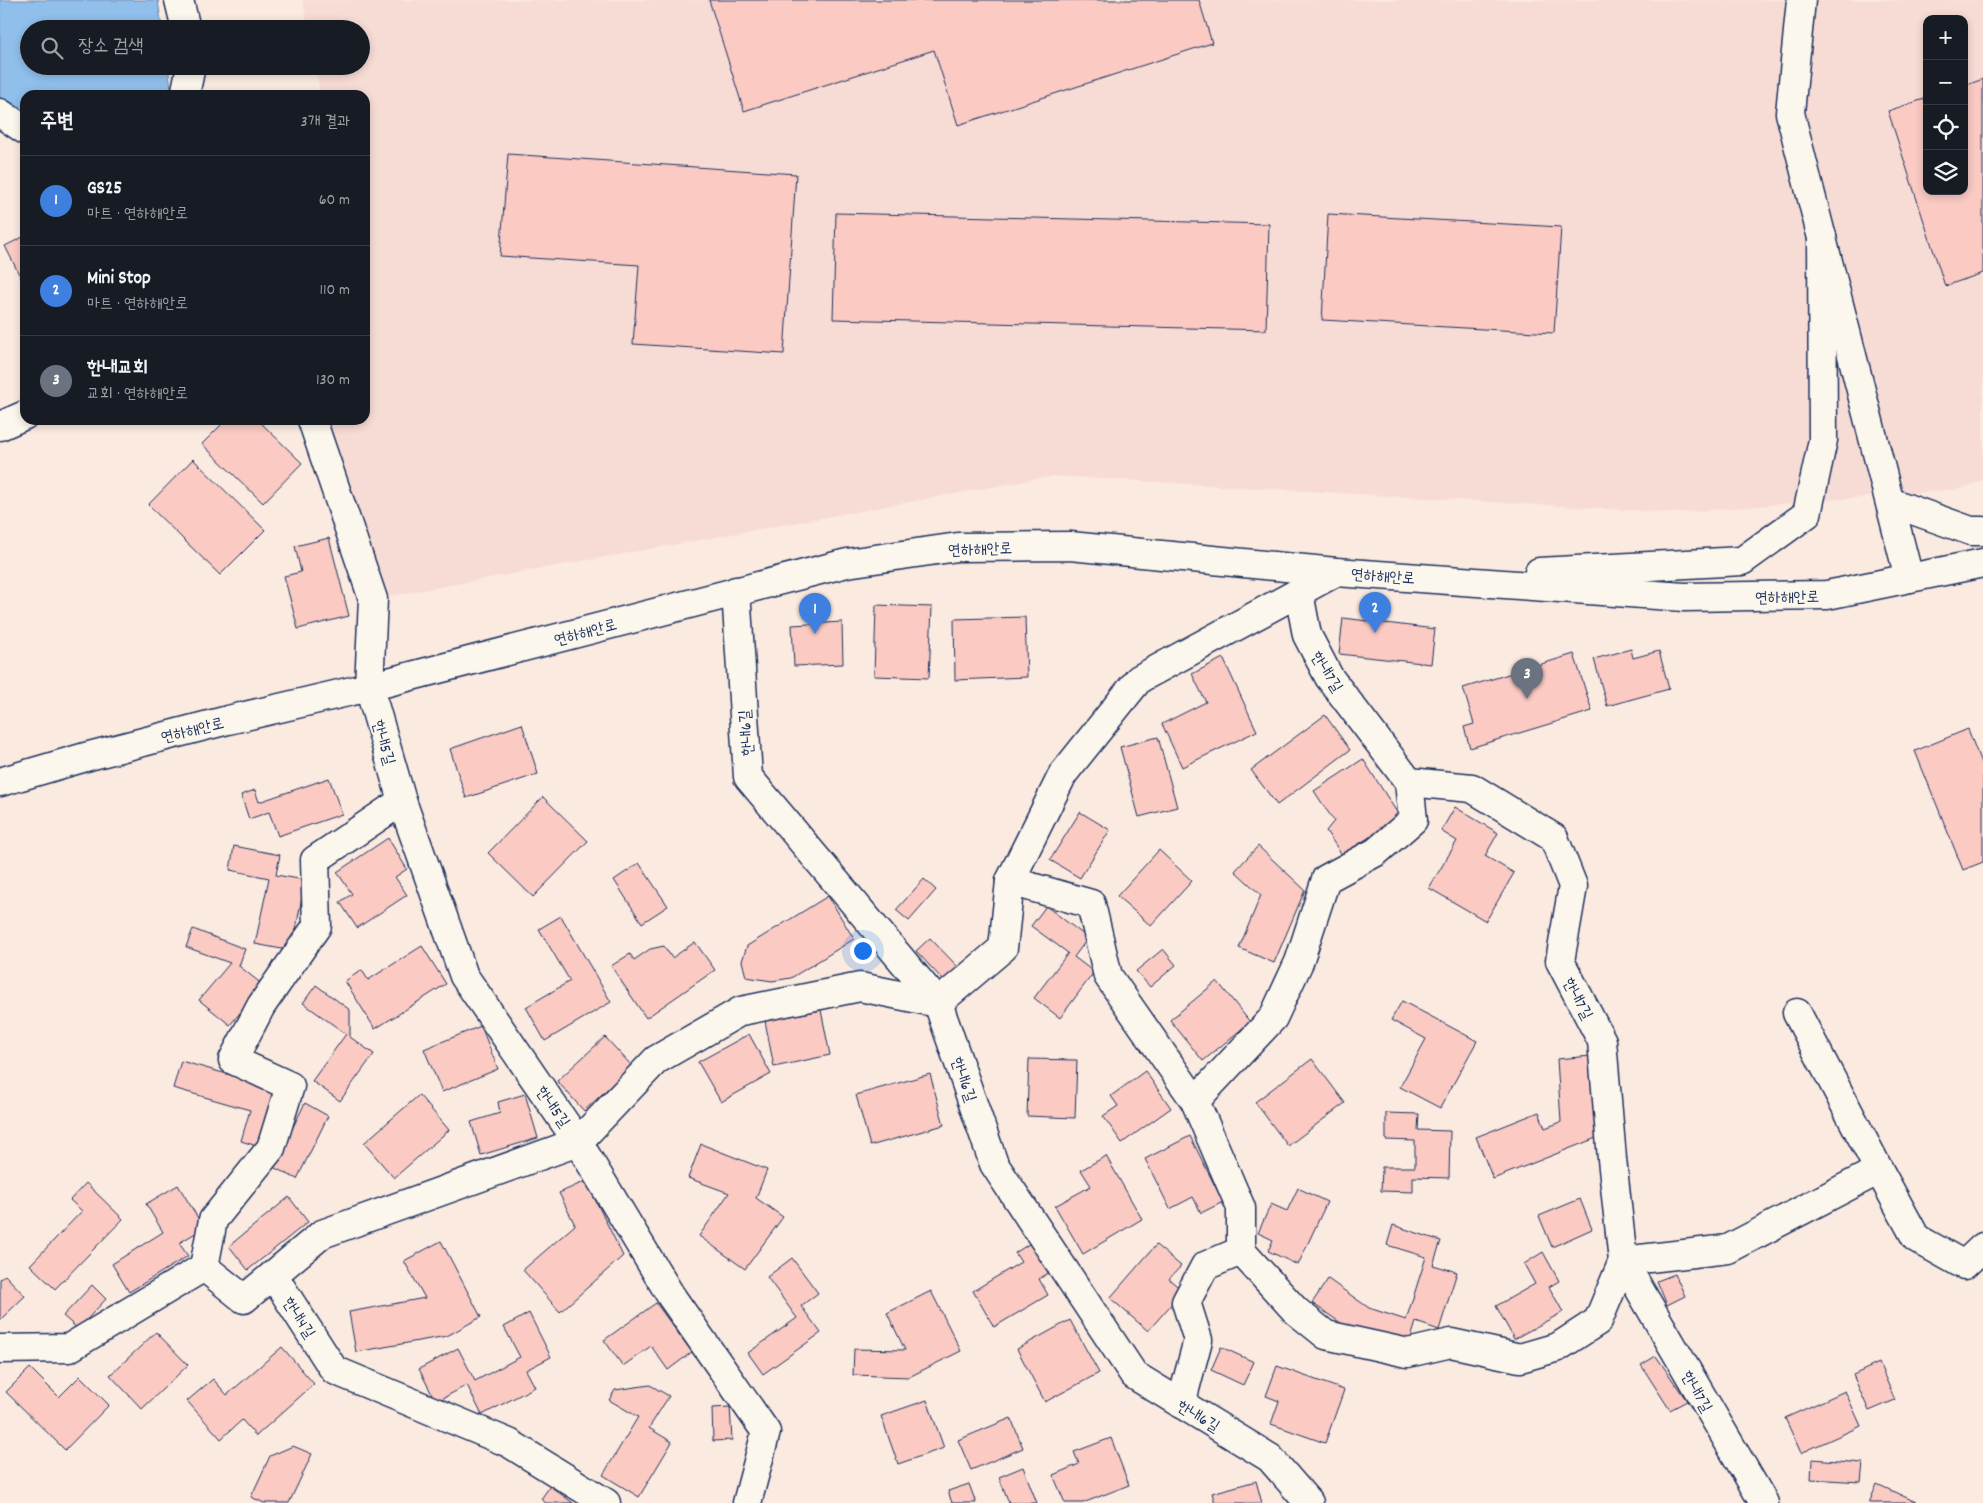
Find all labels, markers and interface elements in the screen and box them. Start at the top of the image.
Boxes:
map controls [1923,15,1968,195]
button: + [1923,15,1968,60]
search box [20,20,370,75]
icon: search [38,34,66,62]
text: 장소 검색 [78,34,144,61]
button: − [1923,60,1968,105]
button: locate [1923,105,1968,150]
text: 주변 [40,108,74,138]
text: 3개 결과 [301,111,350,134]
button: layers [1923,150,1968,195]
text: GS25 [87,176,122,203]
text: 1 [54,189,58,212]
text: 60 m [319,189,350,212]
text: 마트 · 연하해안로 [87,203,188,226]
text: Mini Stop [87,266,151,293]
text: 2 [53,279,60,302]
text: 110 m [320,279,350,302]
text: 마트 · 연하해안로 [87,293,188,316]
text: 한내교회 [87,356,148,383]
text: 3 [52,369,60,392]
text: 130 m [316,369,350,392]
text: 교회 · 연하해안로 [87,383,188,406]
street label: 연하해안로 [948,538,1013,563]
street label: 연하해안로 [1350,564,1416,591]
street label: 연하해안로 [1755,586,1819,611]
pin: 2 [1359,592,1391,633]
pin: 1 [799,593,831,634]
street label: 연하해안로 [552,614,620,653]
street label: 한내7길 [1304,647,1348,697]
pin: 3 [1511,658,1543,699]
street label: 한내6길 [734,709,761,757]
street label: 연하해안로 [159,712,227,750]
street label: 한내5길 [365,717,400,768]
your location [850,938,876,964]
street label: 한내7길 [1556,974,1598,1024]
street label: 한내6길 [944,1054,981,1106]
street label: 한내5길 [529,1082,575,1133]
street label: 한내4길 [276,1293,320,1344]
street label: 한내7길 [1675,1367,1717,1417]
street label: 한내6길 [1172,1395,1224,1439]

